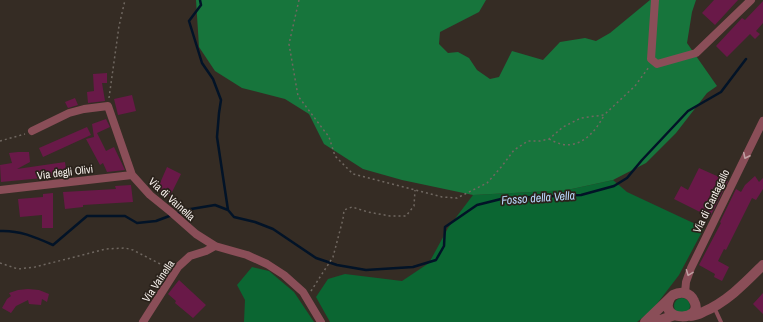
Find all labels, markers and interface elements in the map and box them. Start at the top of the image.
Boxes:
one-way arrow [743,152,751,160]
street label: Via degli Olivi [36,162,94,182]
street label: Via di Cantagallo [690,167,732,235]
street label: Via di Vainella [146,174,198,224]
water label: Fosso della Vella [501,187,576,209]
street label: Via Vainella [139,257,177,305]
one-way arrow [686,270,694,277]

